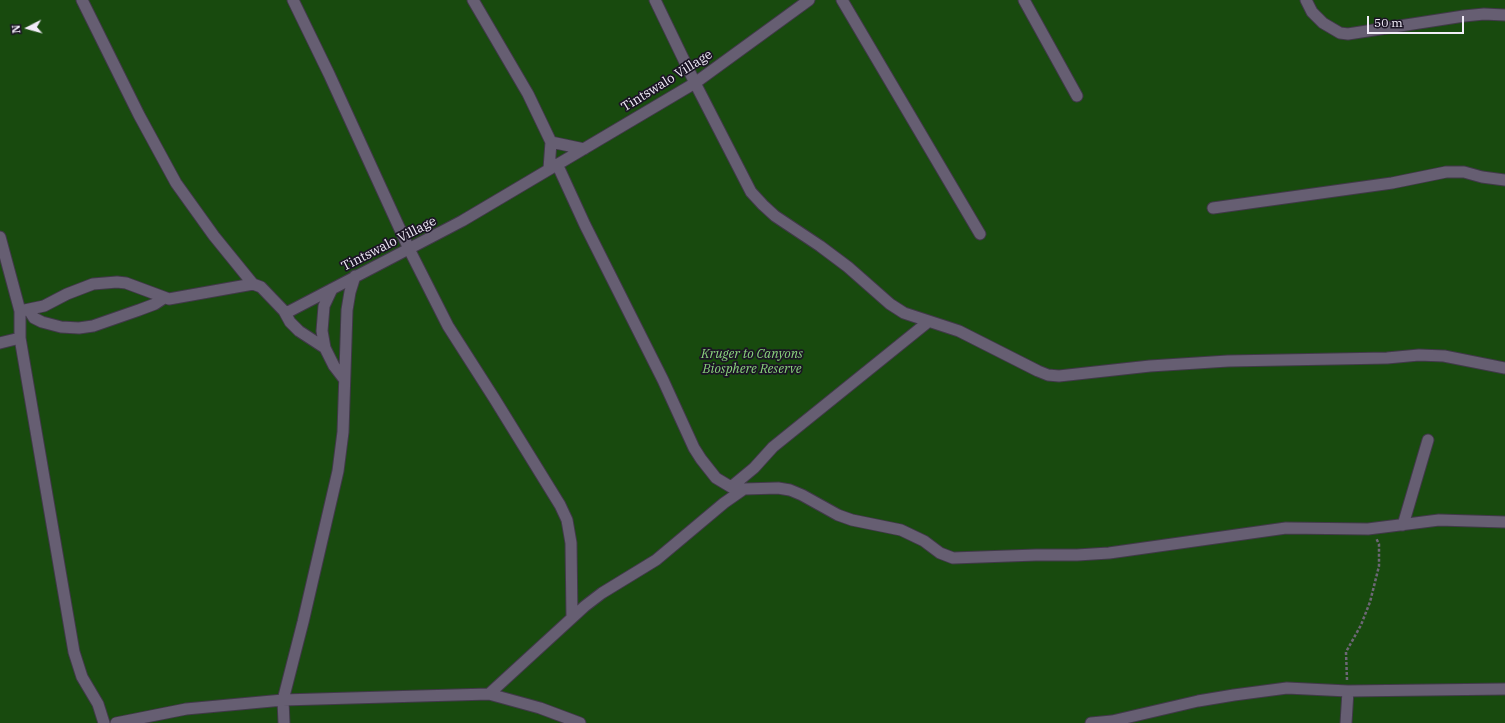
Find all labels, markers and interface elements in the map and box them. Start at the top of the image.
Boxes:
north arrow [8,8,48,48]
scale bar [1369,8,1466,34]
text: 50 m [1374,15,1403,30]
text: N [9,24,23,34]
street label: Tintswalo Village [619,47,715,115]
street label: Tintswalo Village [339,213,439,275]
park label: Kruger to Canyons Biosphere Reserve [701,346,803,377]

